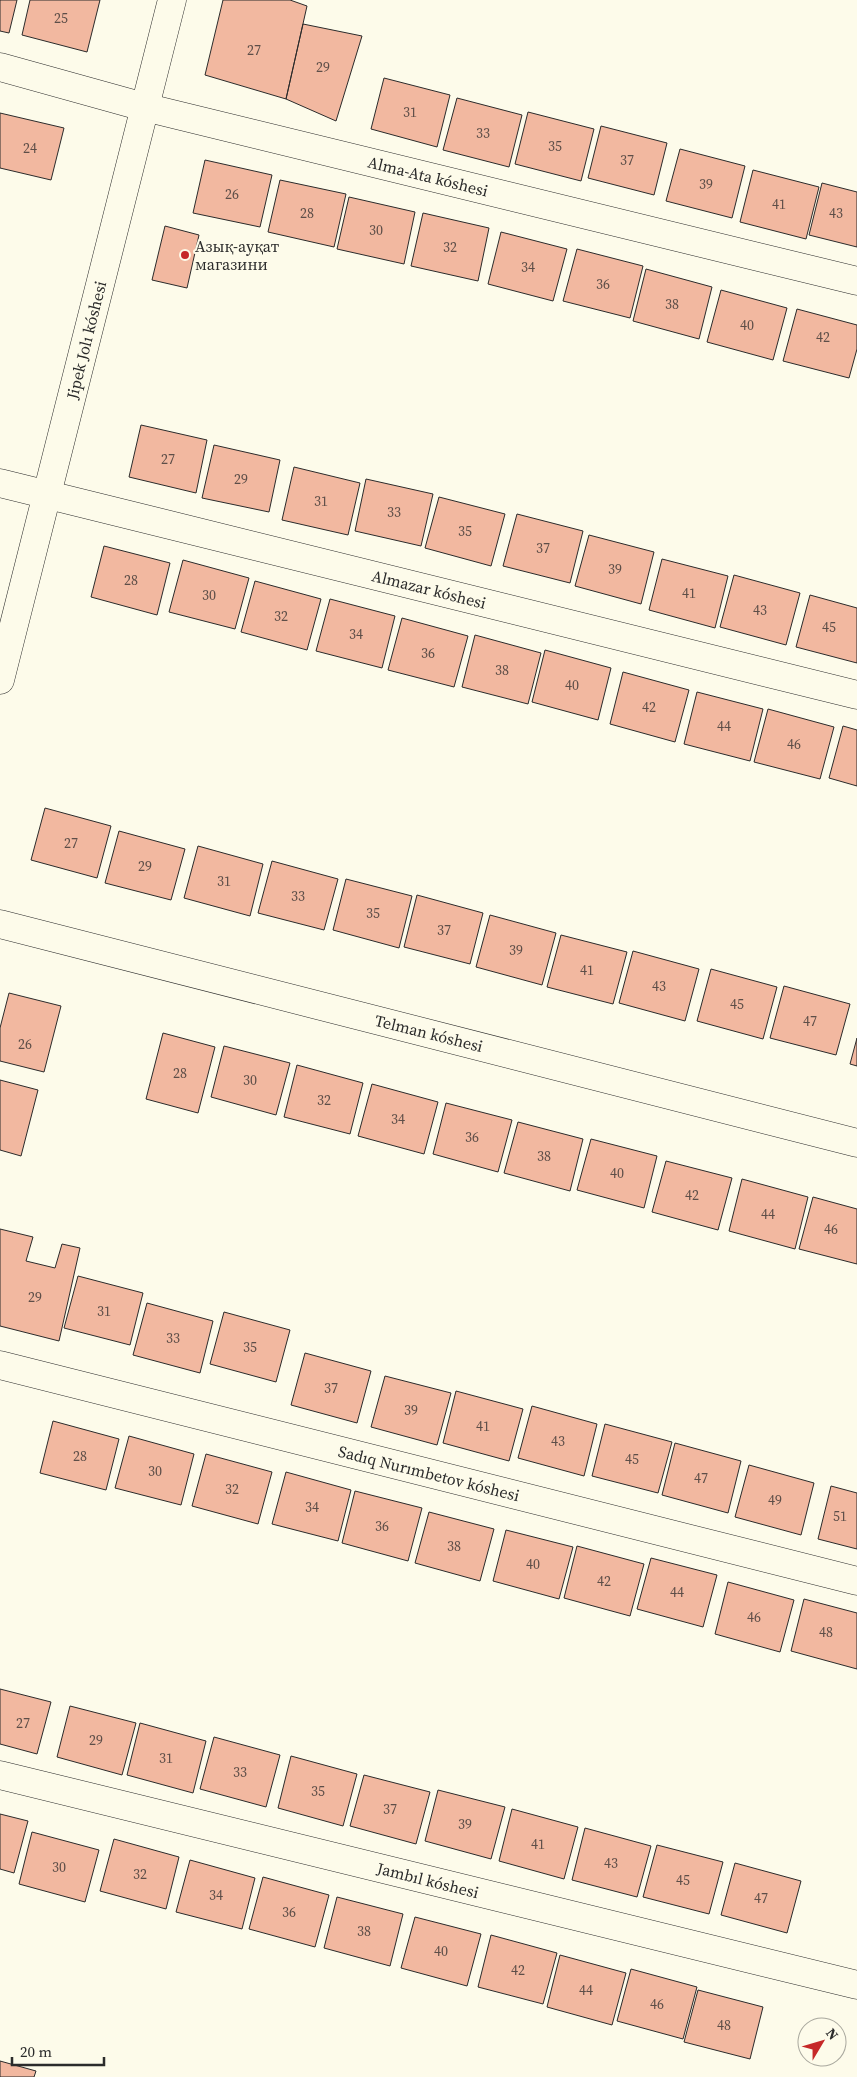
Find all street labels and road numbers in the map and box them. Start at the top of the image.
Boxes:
street label: Alma-Ata kóshesi [366,150,491,202]
street label: Jipek Jolı kóshesi [60,278,111,402]
street label: Almazar kóshesi [369,564,489,614]
street label: Telman kóshesi [373,1009,486,1057]
street label: Sadıq Nurımbetov kóshesi [336,1440,522,1506]
street label: Jambıl kóshesi [374,1856,481,1903]

